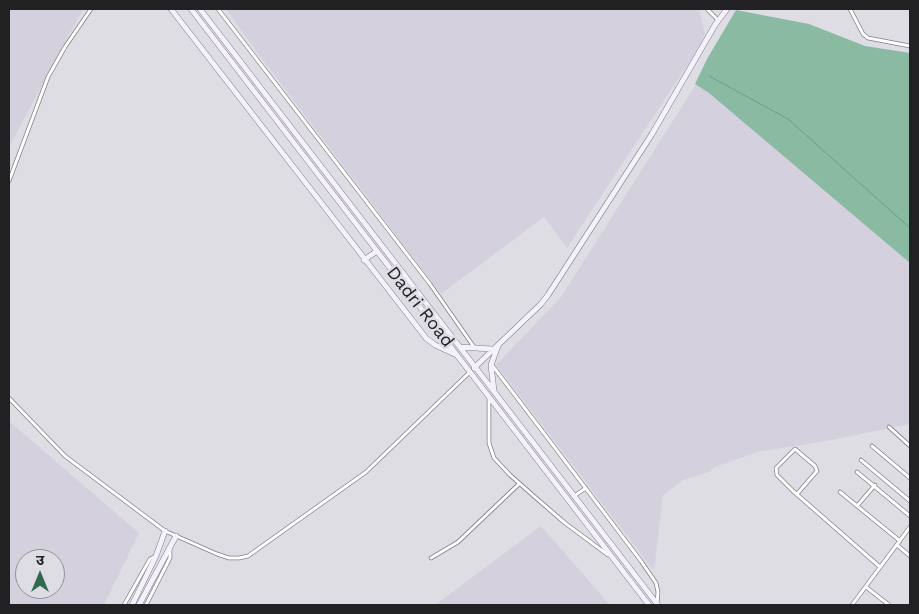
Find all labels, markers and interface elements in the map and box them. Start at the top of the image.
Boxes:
street label: Dadri Road [382,262,458,352]
north arrow [15,549,65,599]
text: उ [36,552,44,568]

